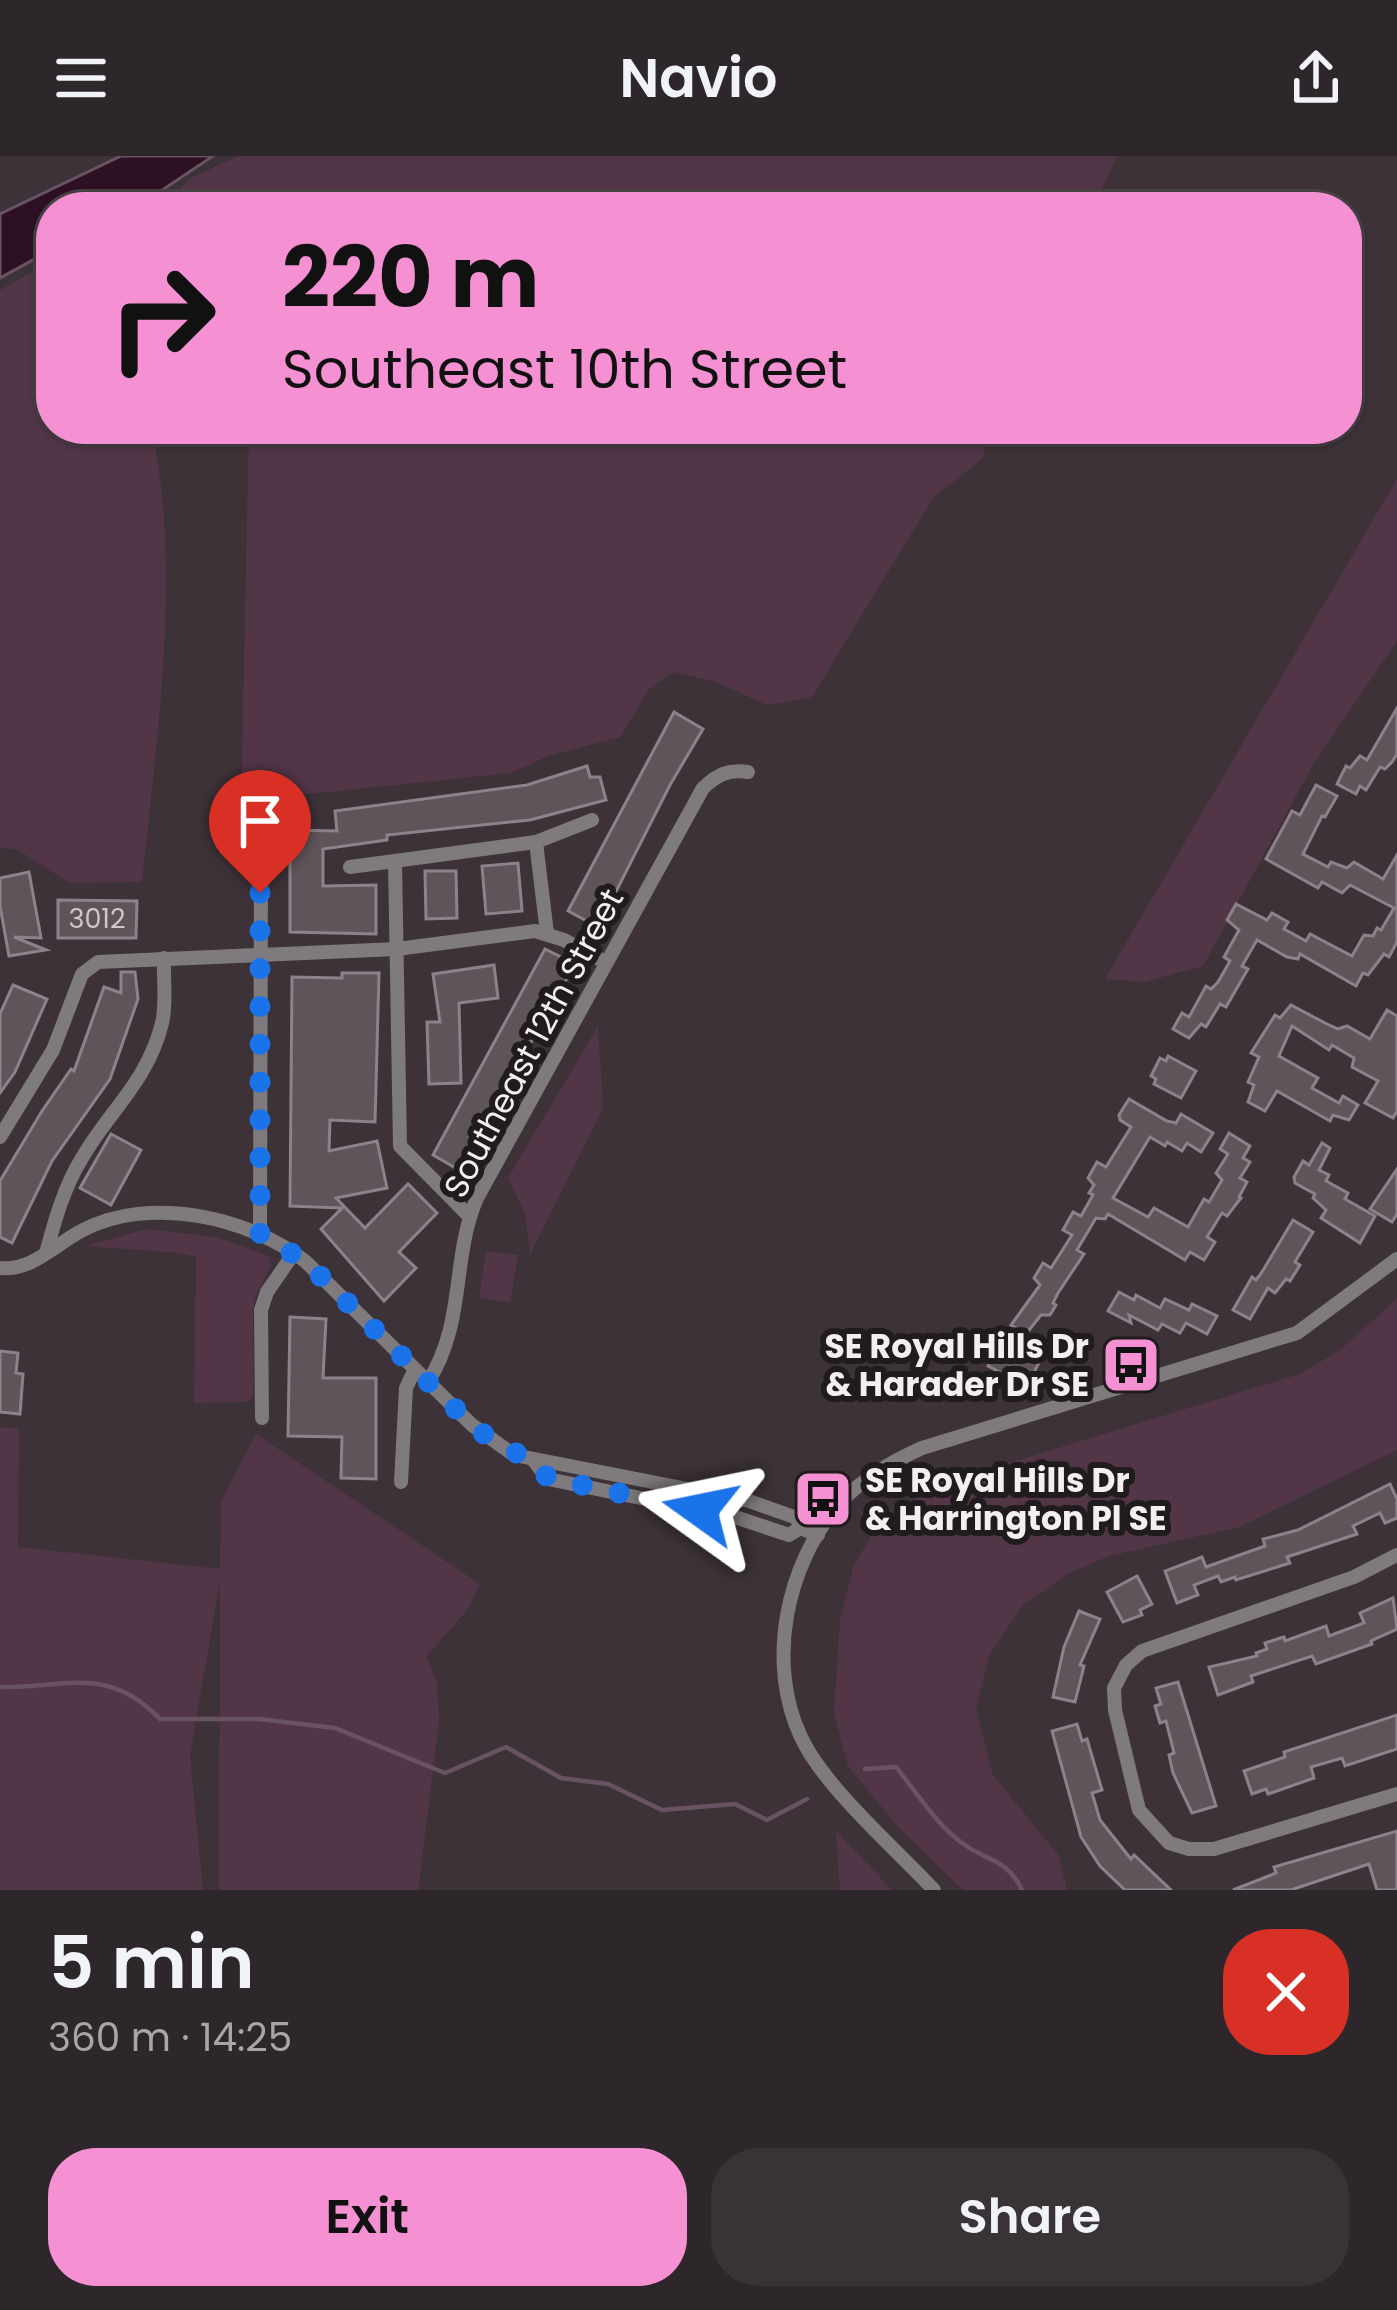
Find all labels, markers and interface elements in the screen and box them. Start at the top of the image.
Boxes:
text: Navio [619,40,778,116]
icon: menu [48,45,114,111]
icon: share [1283,45,1349,111]
text: 220 m [282,219,539,336]
icon: right [84,240,240,396]
text: Southeast 10th Street [282,331,847,407]
pin [209,770,311,893]
icon: arrive [227,788,293,854]
street label: Southeast 12th Street [432,880,635,1206]
house number: 3012 [68,900,126,937]
place label: SE Royal Hills Dr & Harader Dr SE [824,1323,1089,1408]
bus stop icon: SE Royal Hills Dr & Harader Dr SE [1100,1334,1162,1396]
position arrow [637,1447,763,1573]
place label: SE Royal Hills Dr & Harrington Pl SE [865,1457,1167,1542]
bus stop icon: SE Royal Hills Dr & Harrington Pl SE [792,1468,854,1530]
text: 5 min [48,1912,255,2013]
button: close [1223,1929,1349,2055]
text: 360 m · 14:25 [48,2010,292,2065]
button: Exit [48,2148,687,2286]
button: Share [711,2148,1349,2286]

